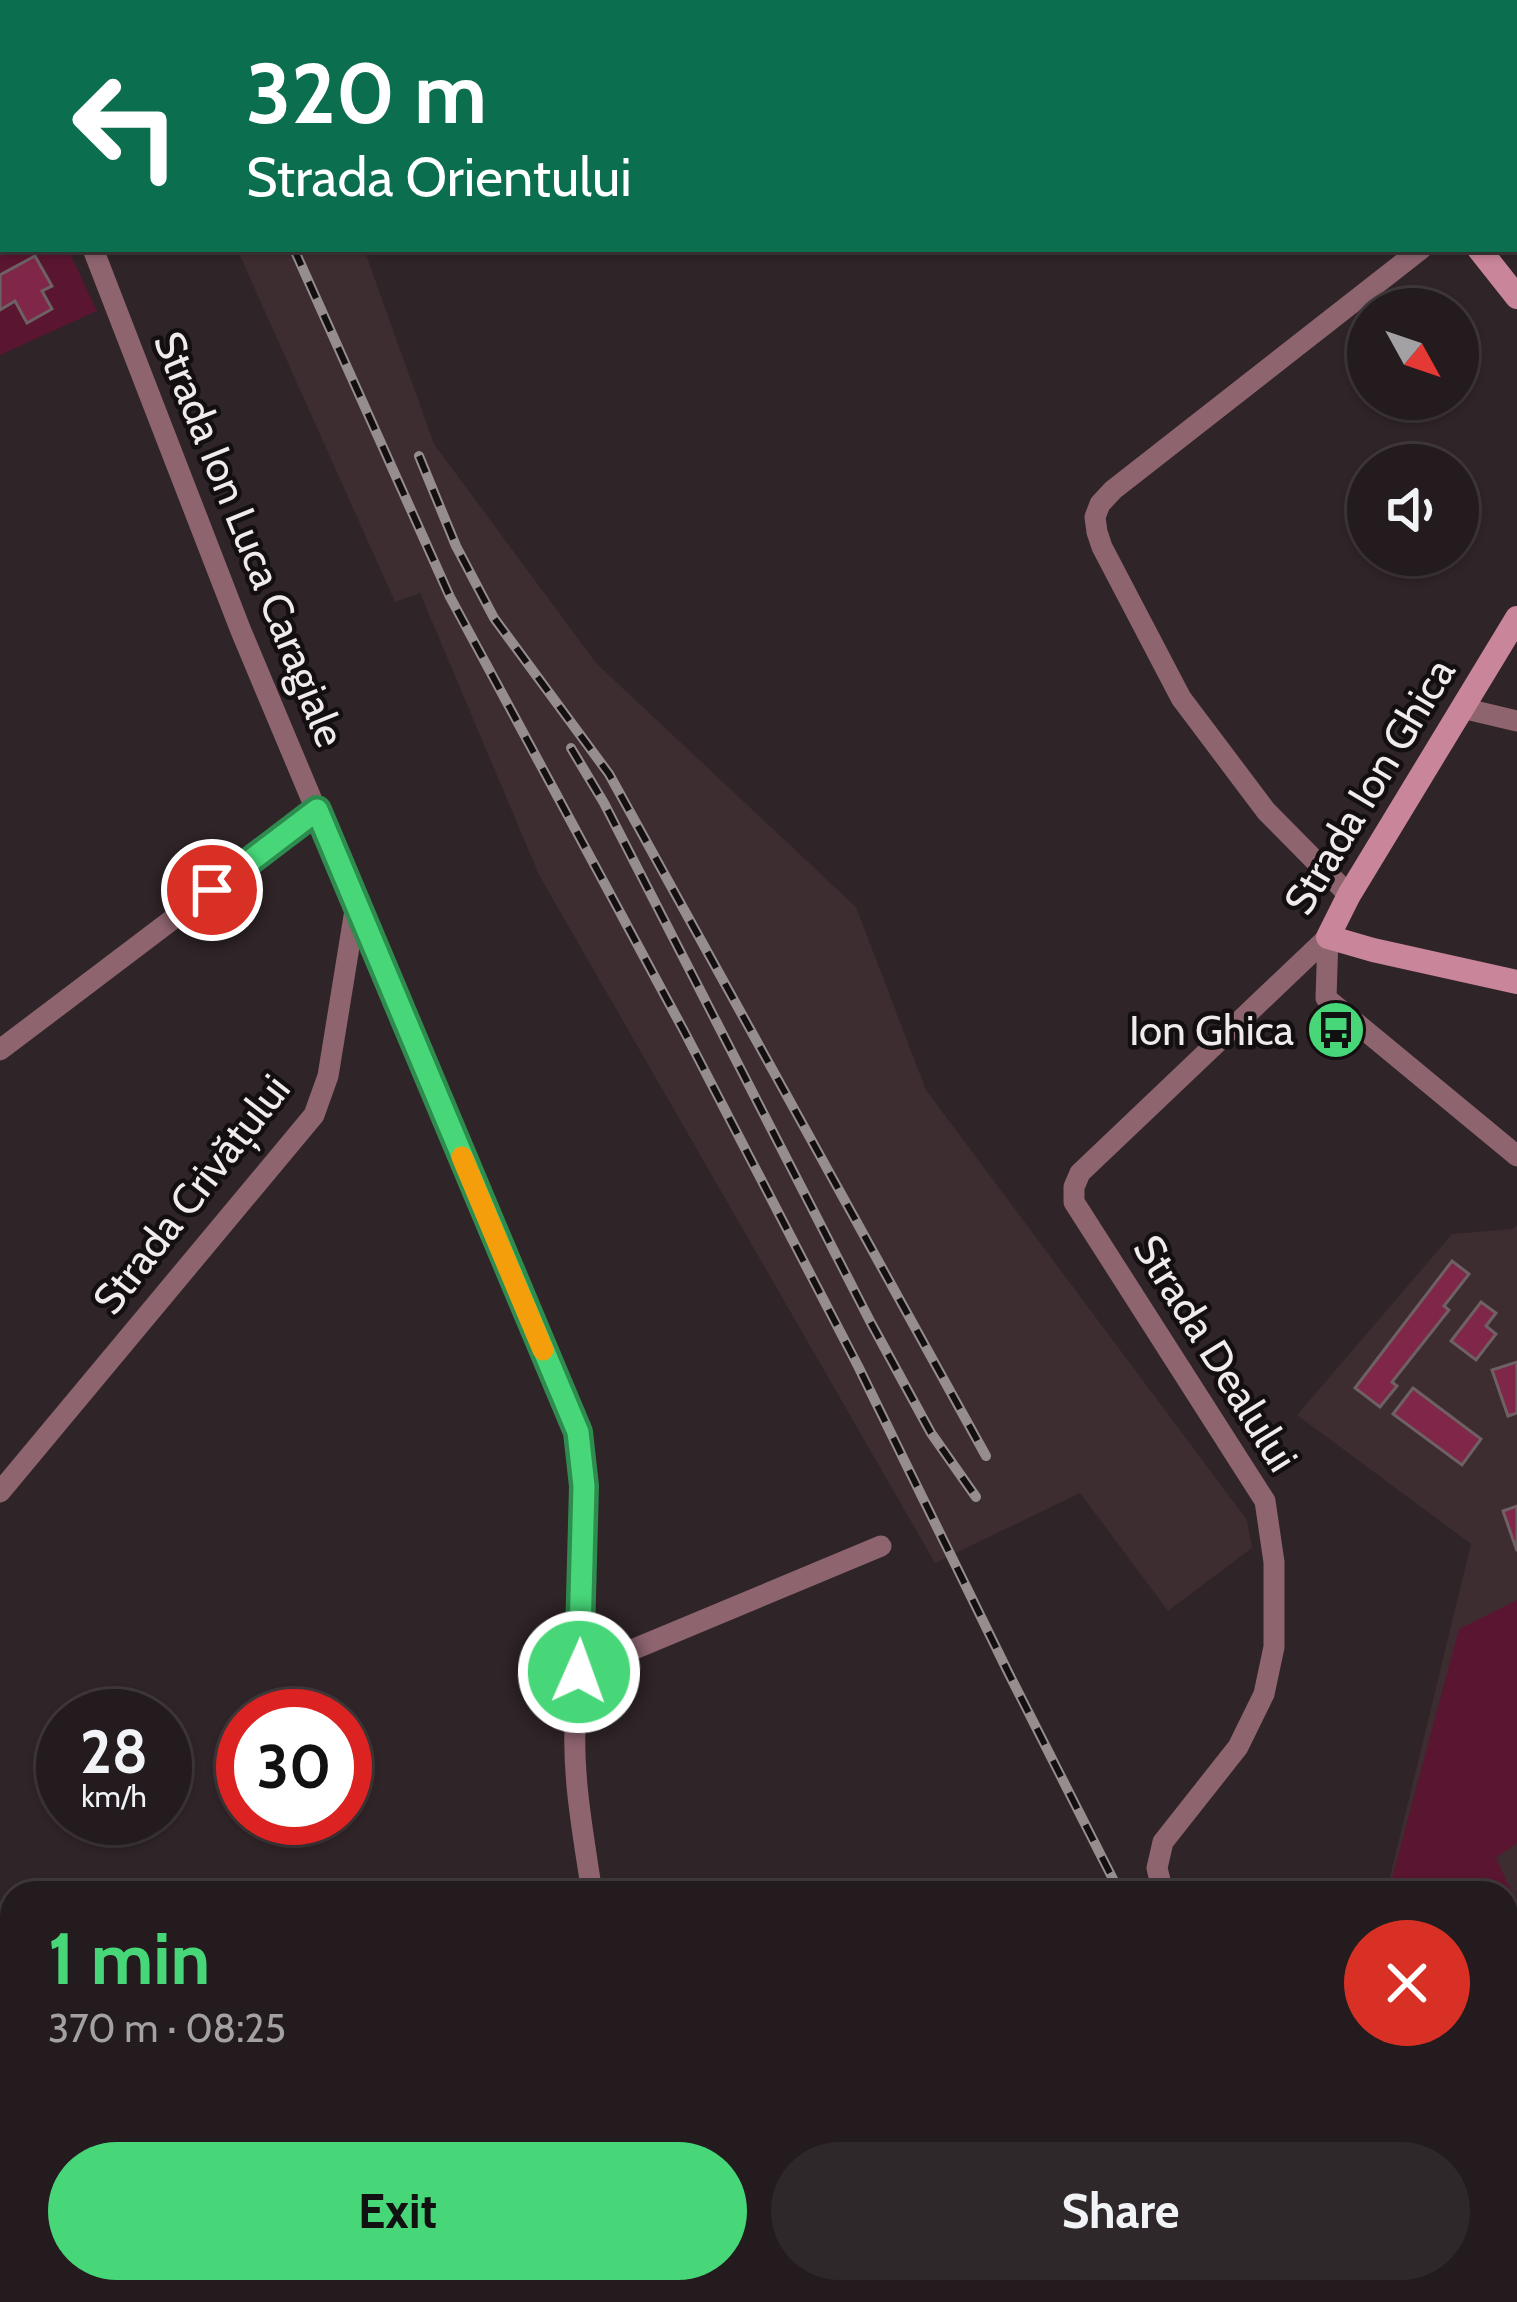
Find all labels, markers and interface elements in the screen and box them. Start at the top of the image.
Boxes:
text: 320 m [246,42,487,144]
icon: left [48,48,204,204]
text: Strada Orientului [246,144,632,210]
north arrow [1347,288,1479,420]
map controls [1347,288,1479,576]
street label: Strada Ion Luca Caragiale [143,324,357,754]
button: sound [1347,444,1479,576]
street label: Strada Ion Ghica [1272,649,1466,923]
pin [161,839,263,941]
icon: arrive [179,857,245,923]
bus stop icon: Ion Ghica [1305,999,1367,1061]
place label: Ion Ghica [1129,1004,1294,1056]
street label: Strada Crivățului [81,1064,302,1325]
street label: Strada Dealului [1123,1225,1309,1481]
position arrow [516,1609,642,1735]
speed limit sign: 30 [216,1689,372,1845]
text: 28 [80,1715,148,1788]
text: km/h [81,1778,147,1815]
text: 1 min [48,1915,210,2002]
button: close [1344,1920,1470,2046]
text: 370 m · 08:25 [48,2004,286,2052]
button: Exit [48,2142,747,2280]
button: Share [771,2142,1470,2280]

